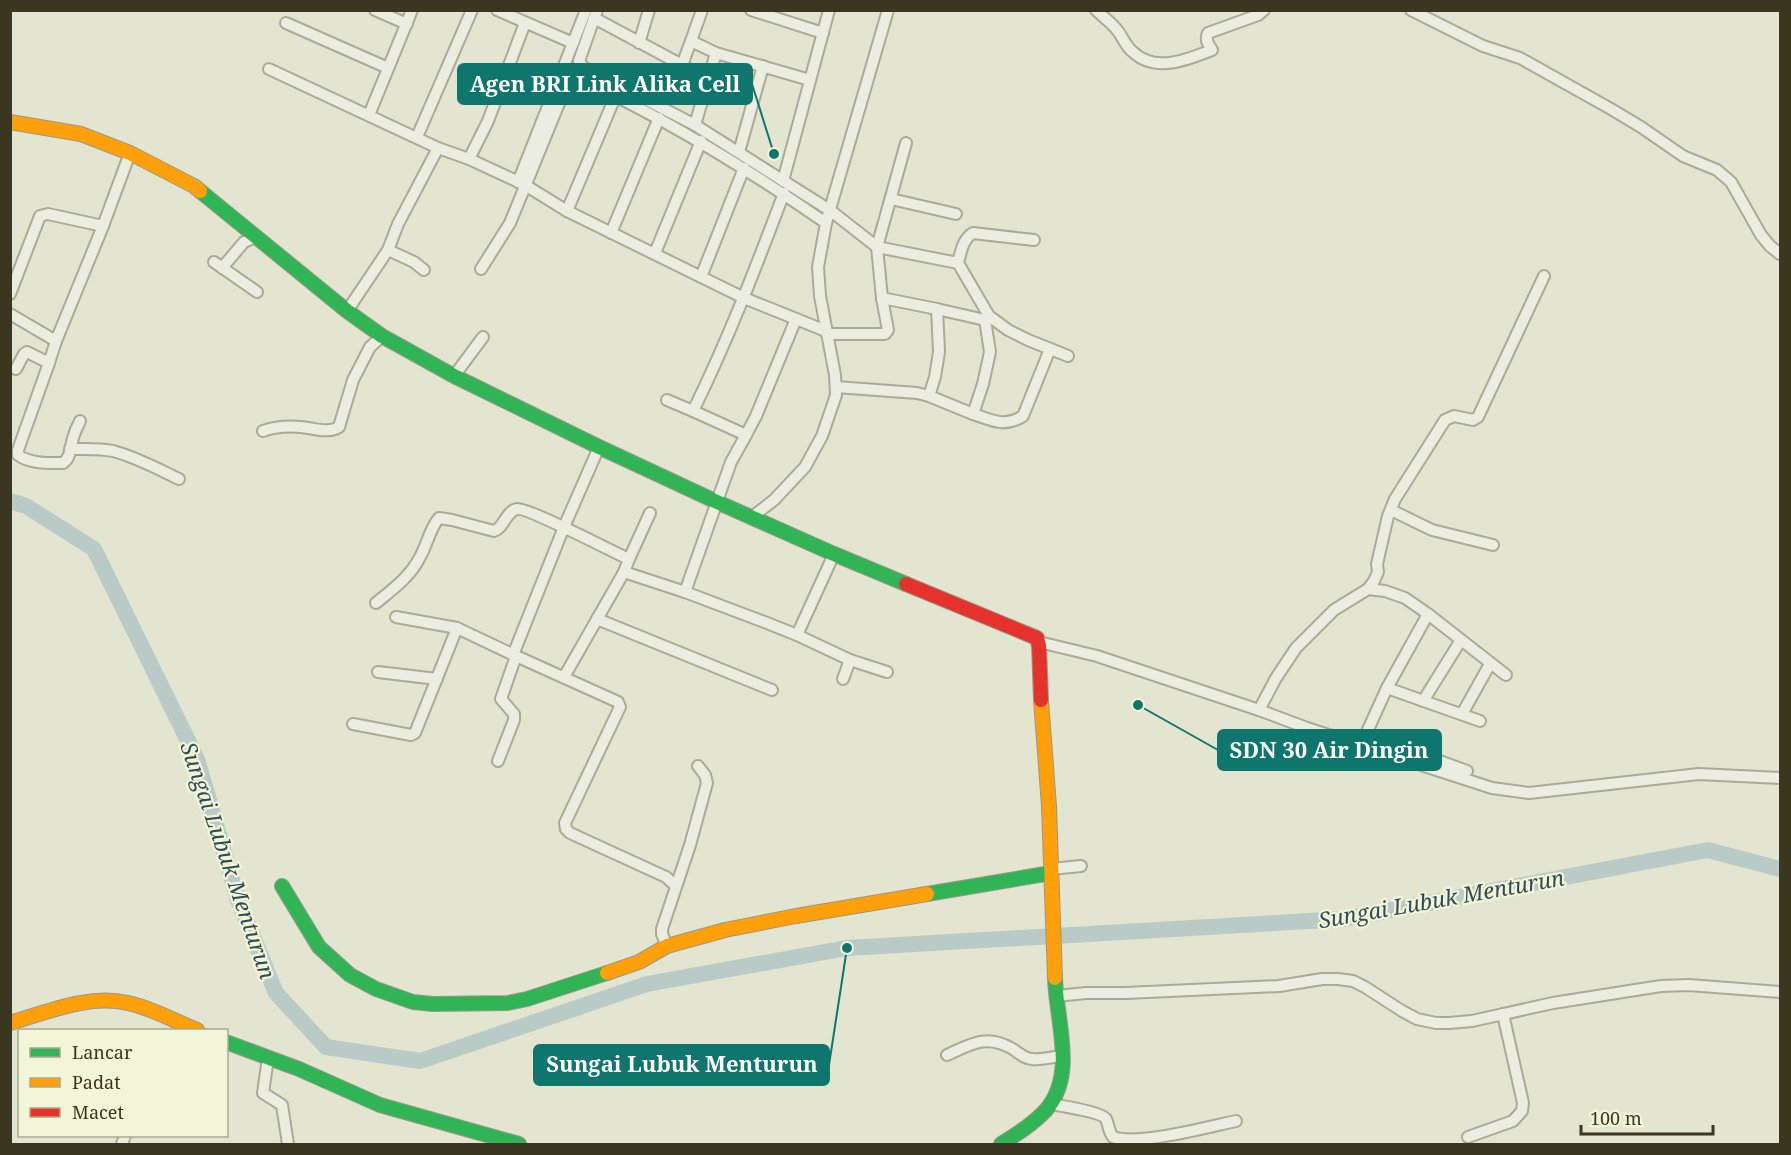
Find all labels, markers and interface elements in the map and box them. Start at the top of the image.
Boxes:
callout: Agen BRI Link Alika Cell [458,64,752,104]
text: Agen BRI Link Alika Cell [470,68,741,98]
callout: SDN 30 Air Dingin [1218,730,1441,770]
text: SDN 30 Air Dingin [1230,734,1429,764]
water label: Sungai Lubuk Menturun [174,737,284,983]
water label: Sungai Lubuk Menturun [1316,862,1566,934]
legend [18,1029,228,1137]
text: Lancar [72,1040,133,1064]
callout: Sungai Lubuk Menturun [534,1045,829,1085]
text: Sungai Lubuk Menturun [546,1048,818,1078]
text: Padat [72,1070,121,1094]
scale bar [1581,1098,1713,1136]
text: Macet [72,1100,124,1124]
text: 100 m [1590,1106,1642,1130]

